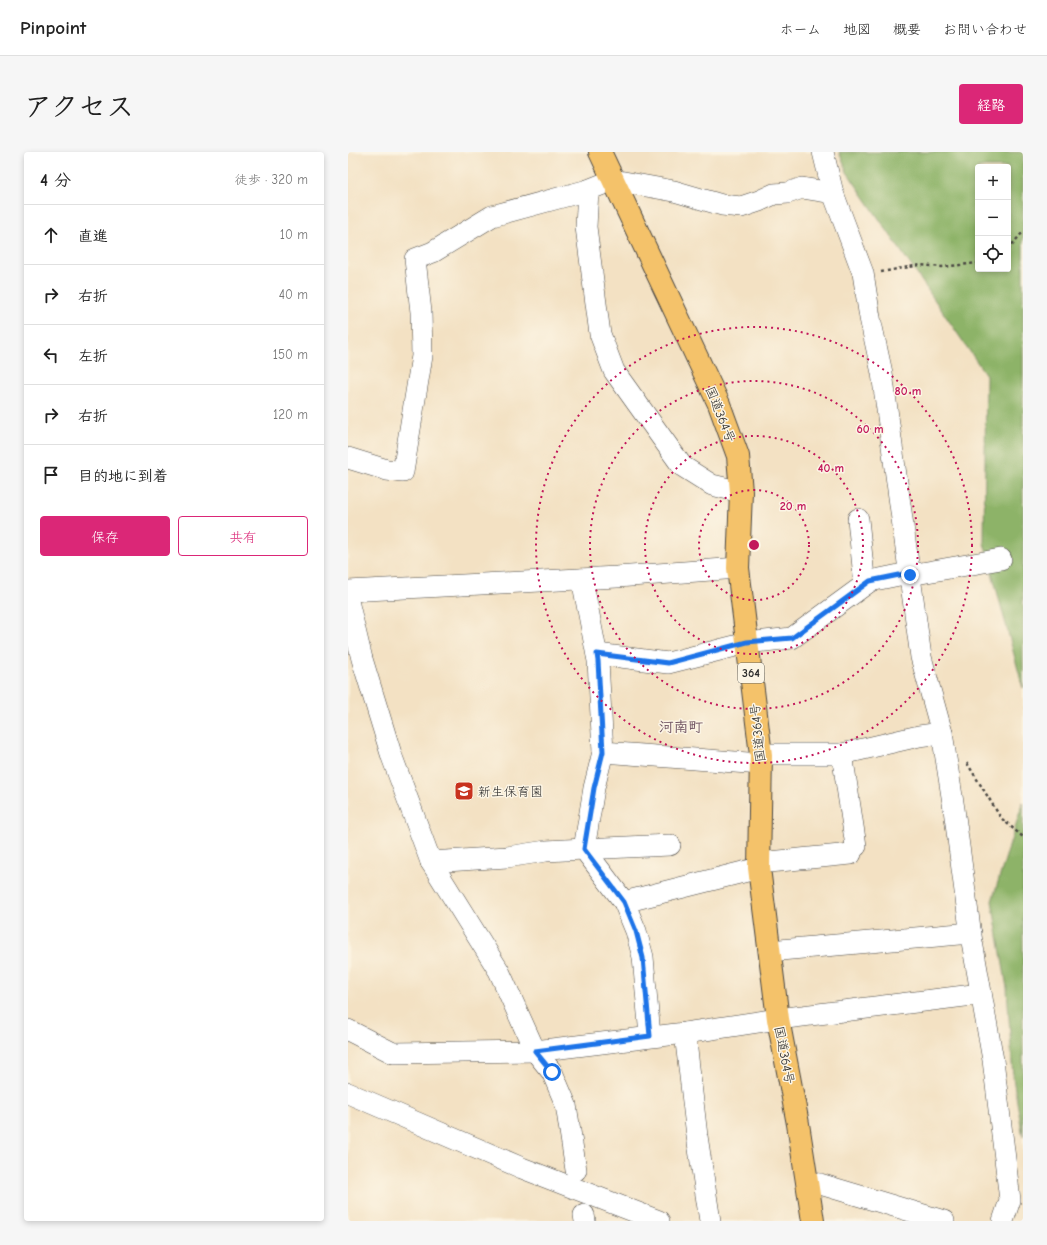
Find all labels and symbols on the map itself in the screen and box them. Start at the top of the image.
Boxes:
street label: 国道364号 [703,384,739,444]
text: 80 m [895,384,921,398]
text: 60 m [857,422,883,436]
text: 40 m [818,461,844,475]
text: 20 m [780,499,806,513]
centre of rings [747,538,761,552]
route end [901,566,919,584]
road number: 364 [738,663,764,683]
street label: 国道364号 [747,703,768,763]
district label: 河南町 [658,718,704,736]
school or university icon: 新生保育園 [453,780,475,802]
place label: 新生保育園 [478,784,543,799]
street label: 国道364号 [772,1025,797,1085]
route start [543,1063,561,1081]

